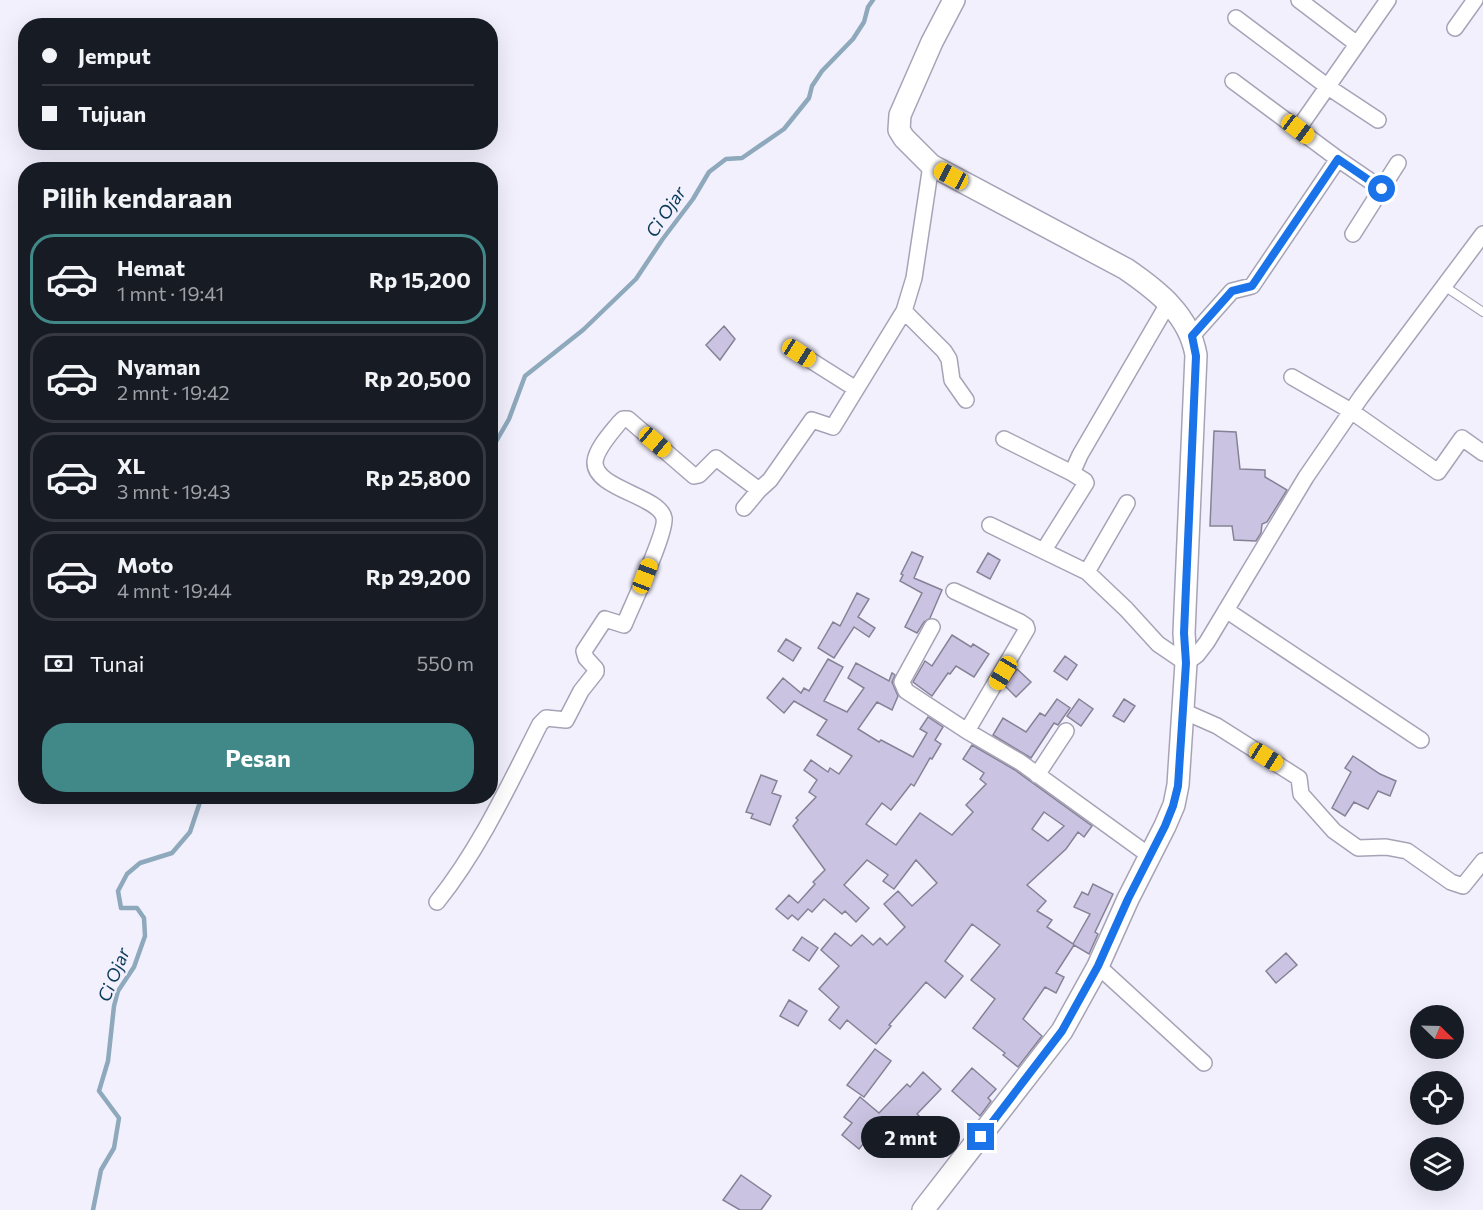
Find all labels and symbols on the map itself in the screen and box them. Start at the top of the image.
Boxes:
car [1278,111,1318,147]
car [931,160,971,192]
route start [1368,175,1395,202]
water label: Ci Ojar [640,181,690,241]
car [779,336,819,370]
car [635,424,675,460]
car [630,556,660,596]
car [986,653,1020,693]
car [1246,740,1286,774]
water label: Ci Ojar [92,944,134,1005]
north arrow [1410,1005,1464,1059]
callout: 2 mnt [861,1116,960,1158]
route end [967,1123,994,1150]

